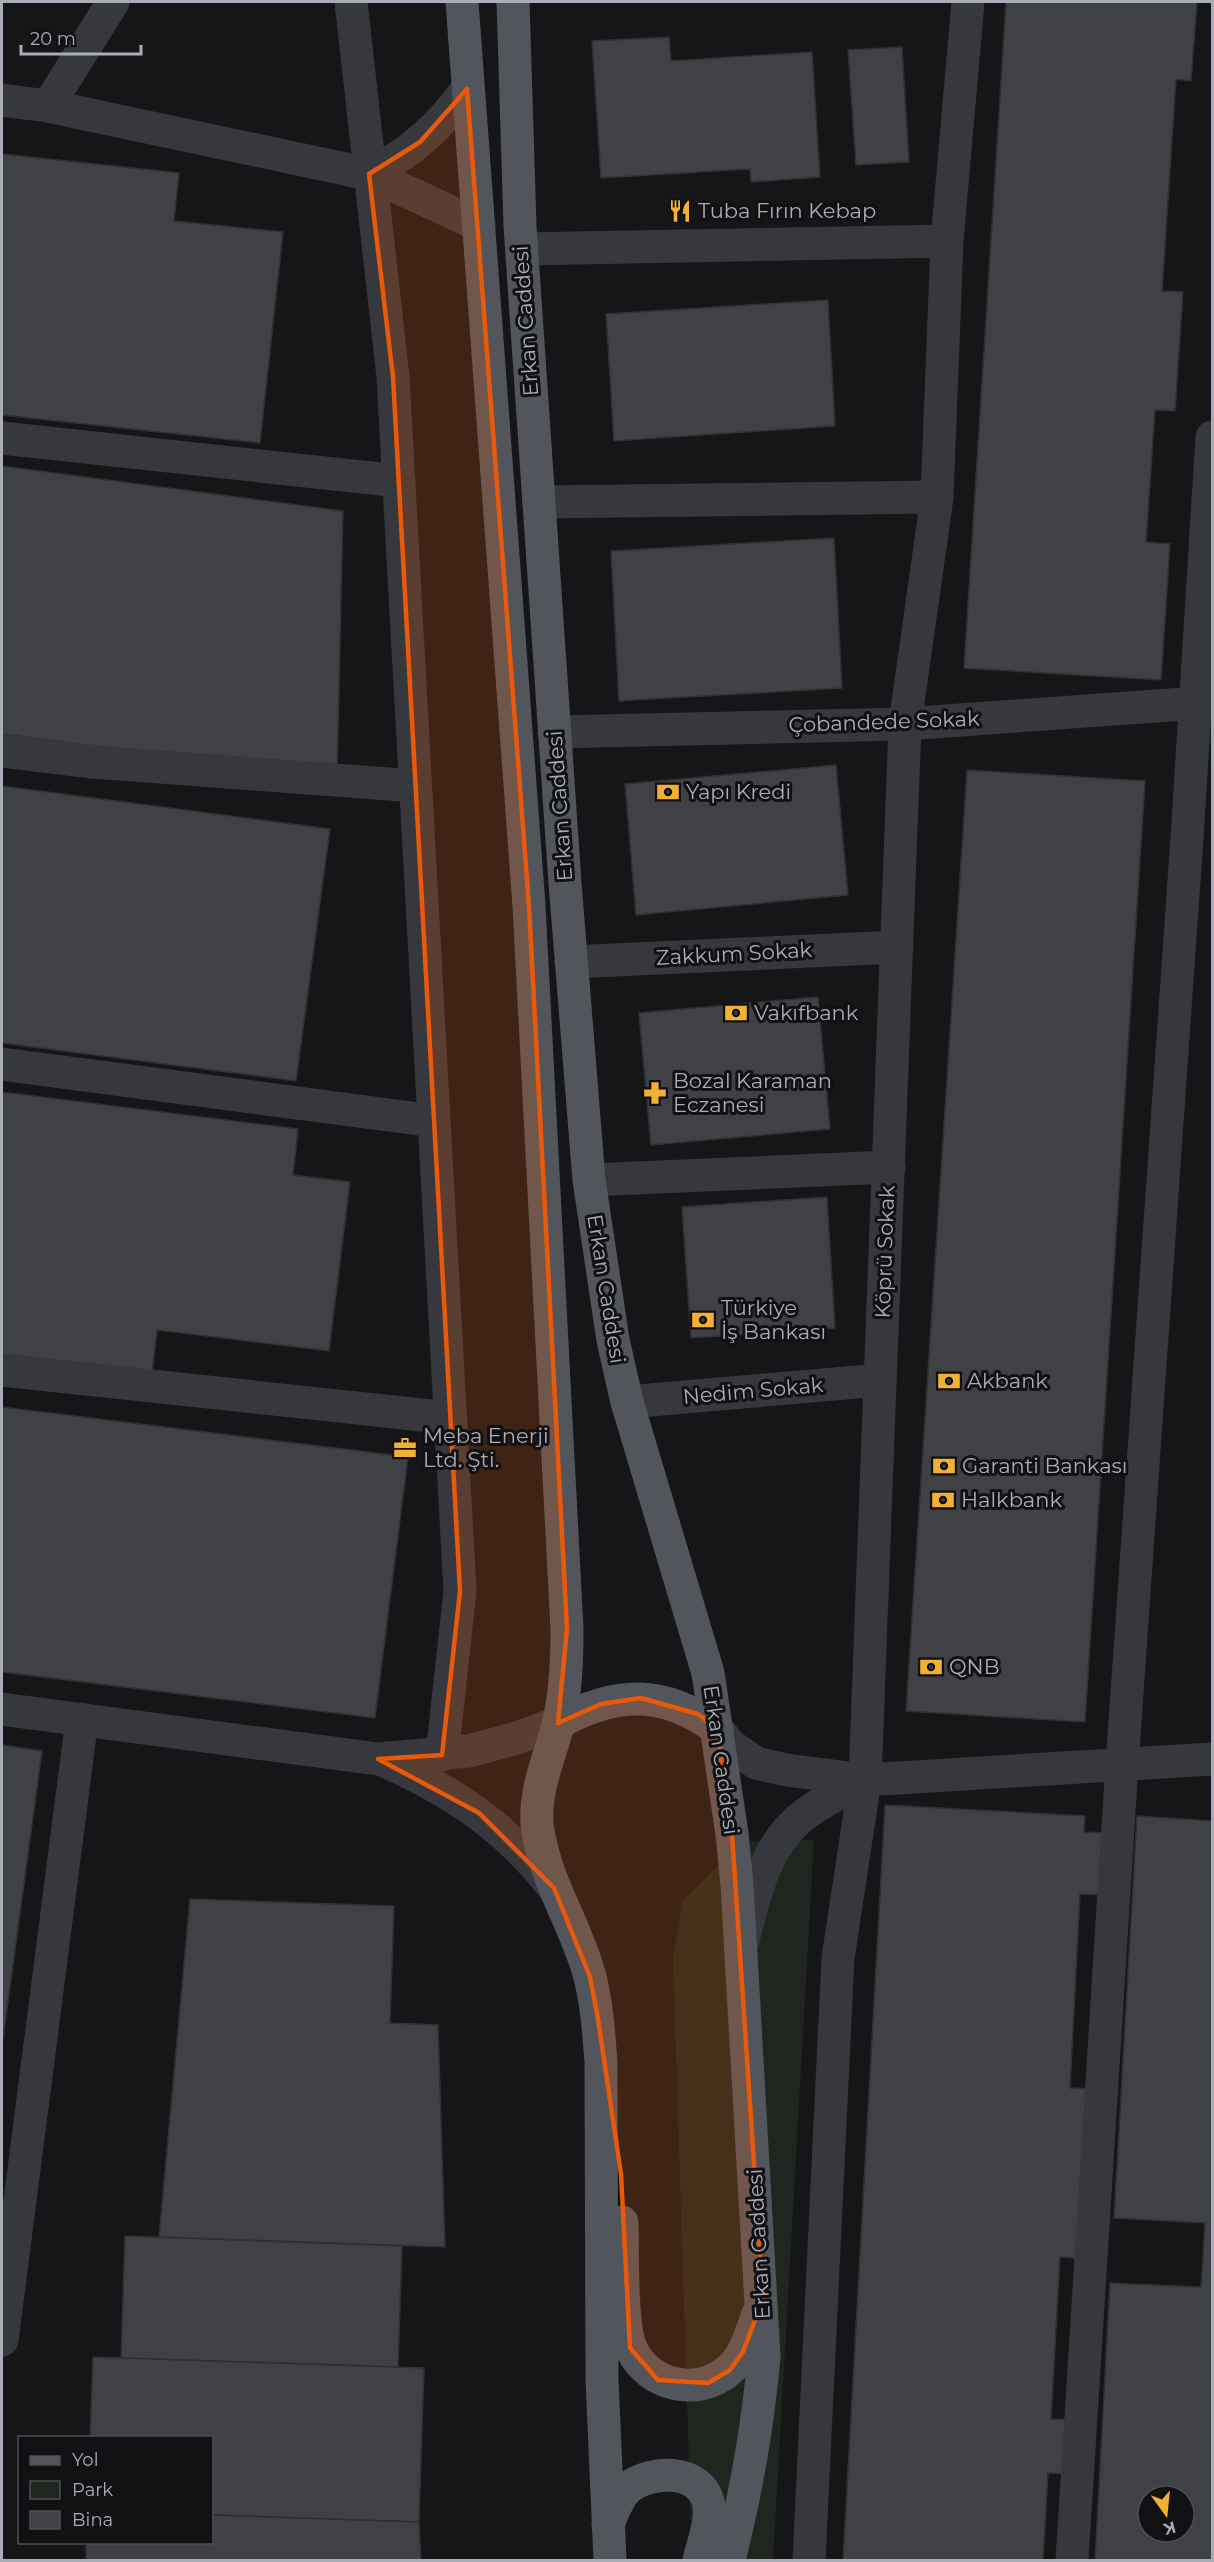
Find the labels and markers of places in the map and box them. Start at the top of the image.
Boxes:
restaurant icon: Tuba Fırın Kebap [667,198,693,224]
place label: Tuba Fırın Kebap [698,198,876,223]
bank icon: Yapı Kredi [655,779,681,805]
place label: Yapı Kredi [686,779,791,804]
bank icon: Vakıfbank [723,1000,749,1026]
place label: Vakıfbank [754,1000,859,1025]
place label: Bozal Karaman Eczanesi [673,1068,832,1117]
pharmacy icon: Bozal Karaman Eczanesi [642,1080,668,1106]
place label: Türkiye İş Bankası [721,1295,826,1344]
bank icon: Türkiye İş Bankası [690,1307,716,1333]
bank icon: Akbank [936,1368,962,1394]
place label: Akbank [967,1368,1048,1393]
place label: Meba Enerji Ltd. Şti. [423,1423,549,1472]
office icon: Meba Enerji Ltd. Şti. [392,1435,418,1461]
bank icon: Garanti Bankası [931,1453,957,1479]
place label: Garanti Bankası [962,1453,1128,1478]
bank icon: Halkbank [930,1487,956,1513]
place label: Halkbank [961,1487,1062,1512]
bank icon: QNB [918,1654,944,1680]
place label: QNB [949,1654,1000,1679]

